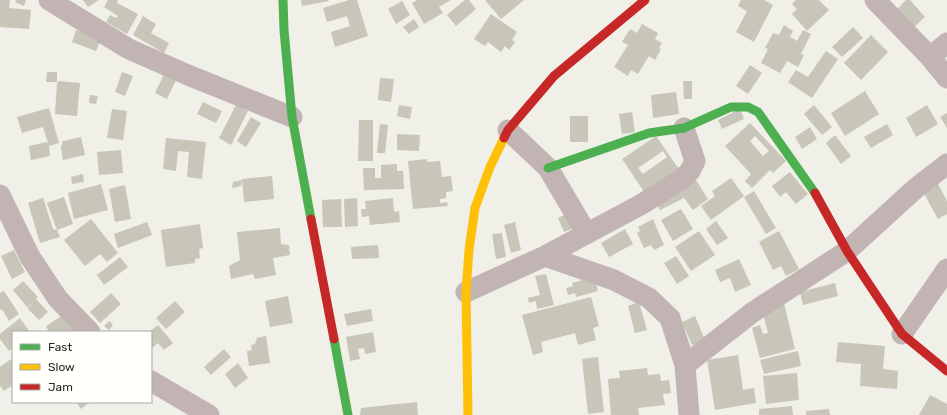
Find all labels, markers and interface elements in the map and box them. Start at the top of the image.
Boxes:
legend [12,331,152,403]
text: Fast [48,340,72,354]
text: Slow [48,360,75,374]
text: Jam [48,380,73,394]

